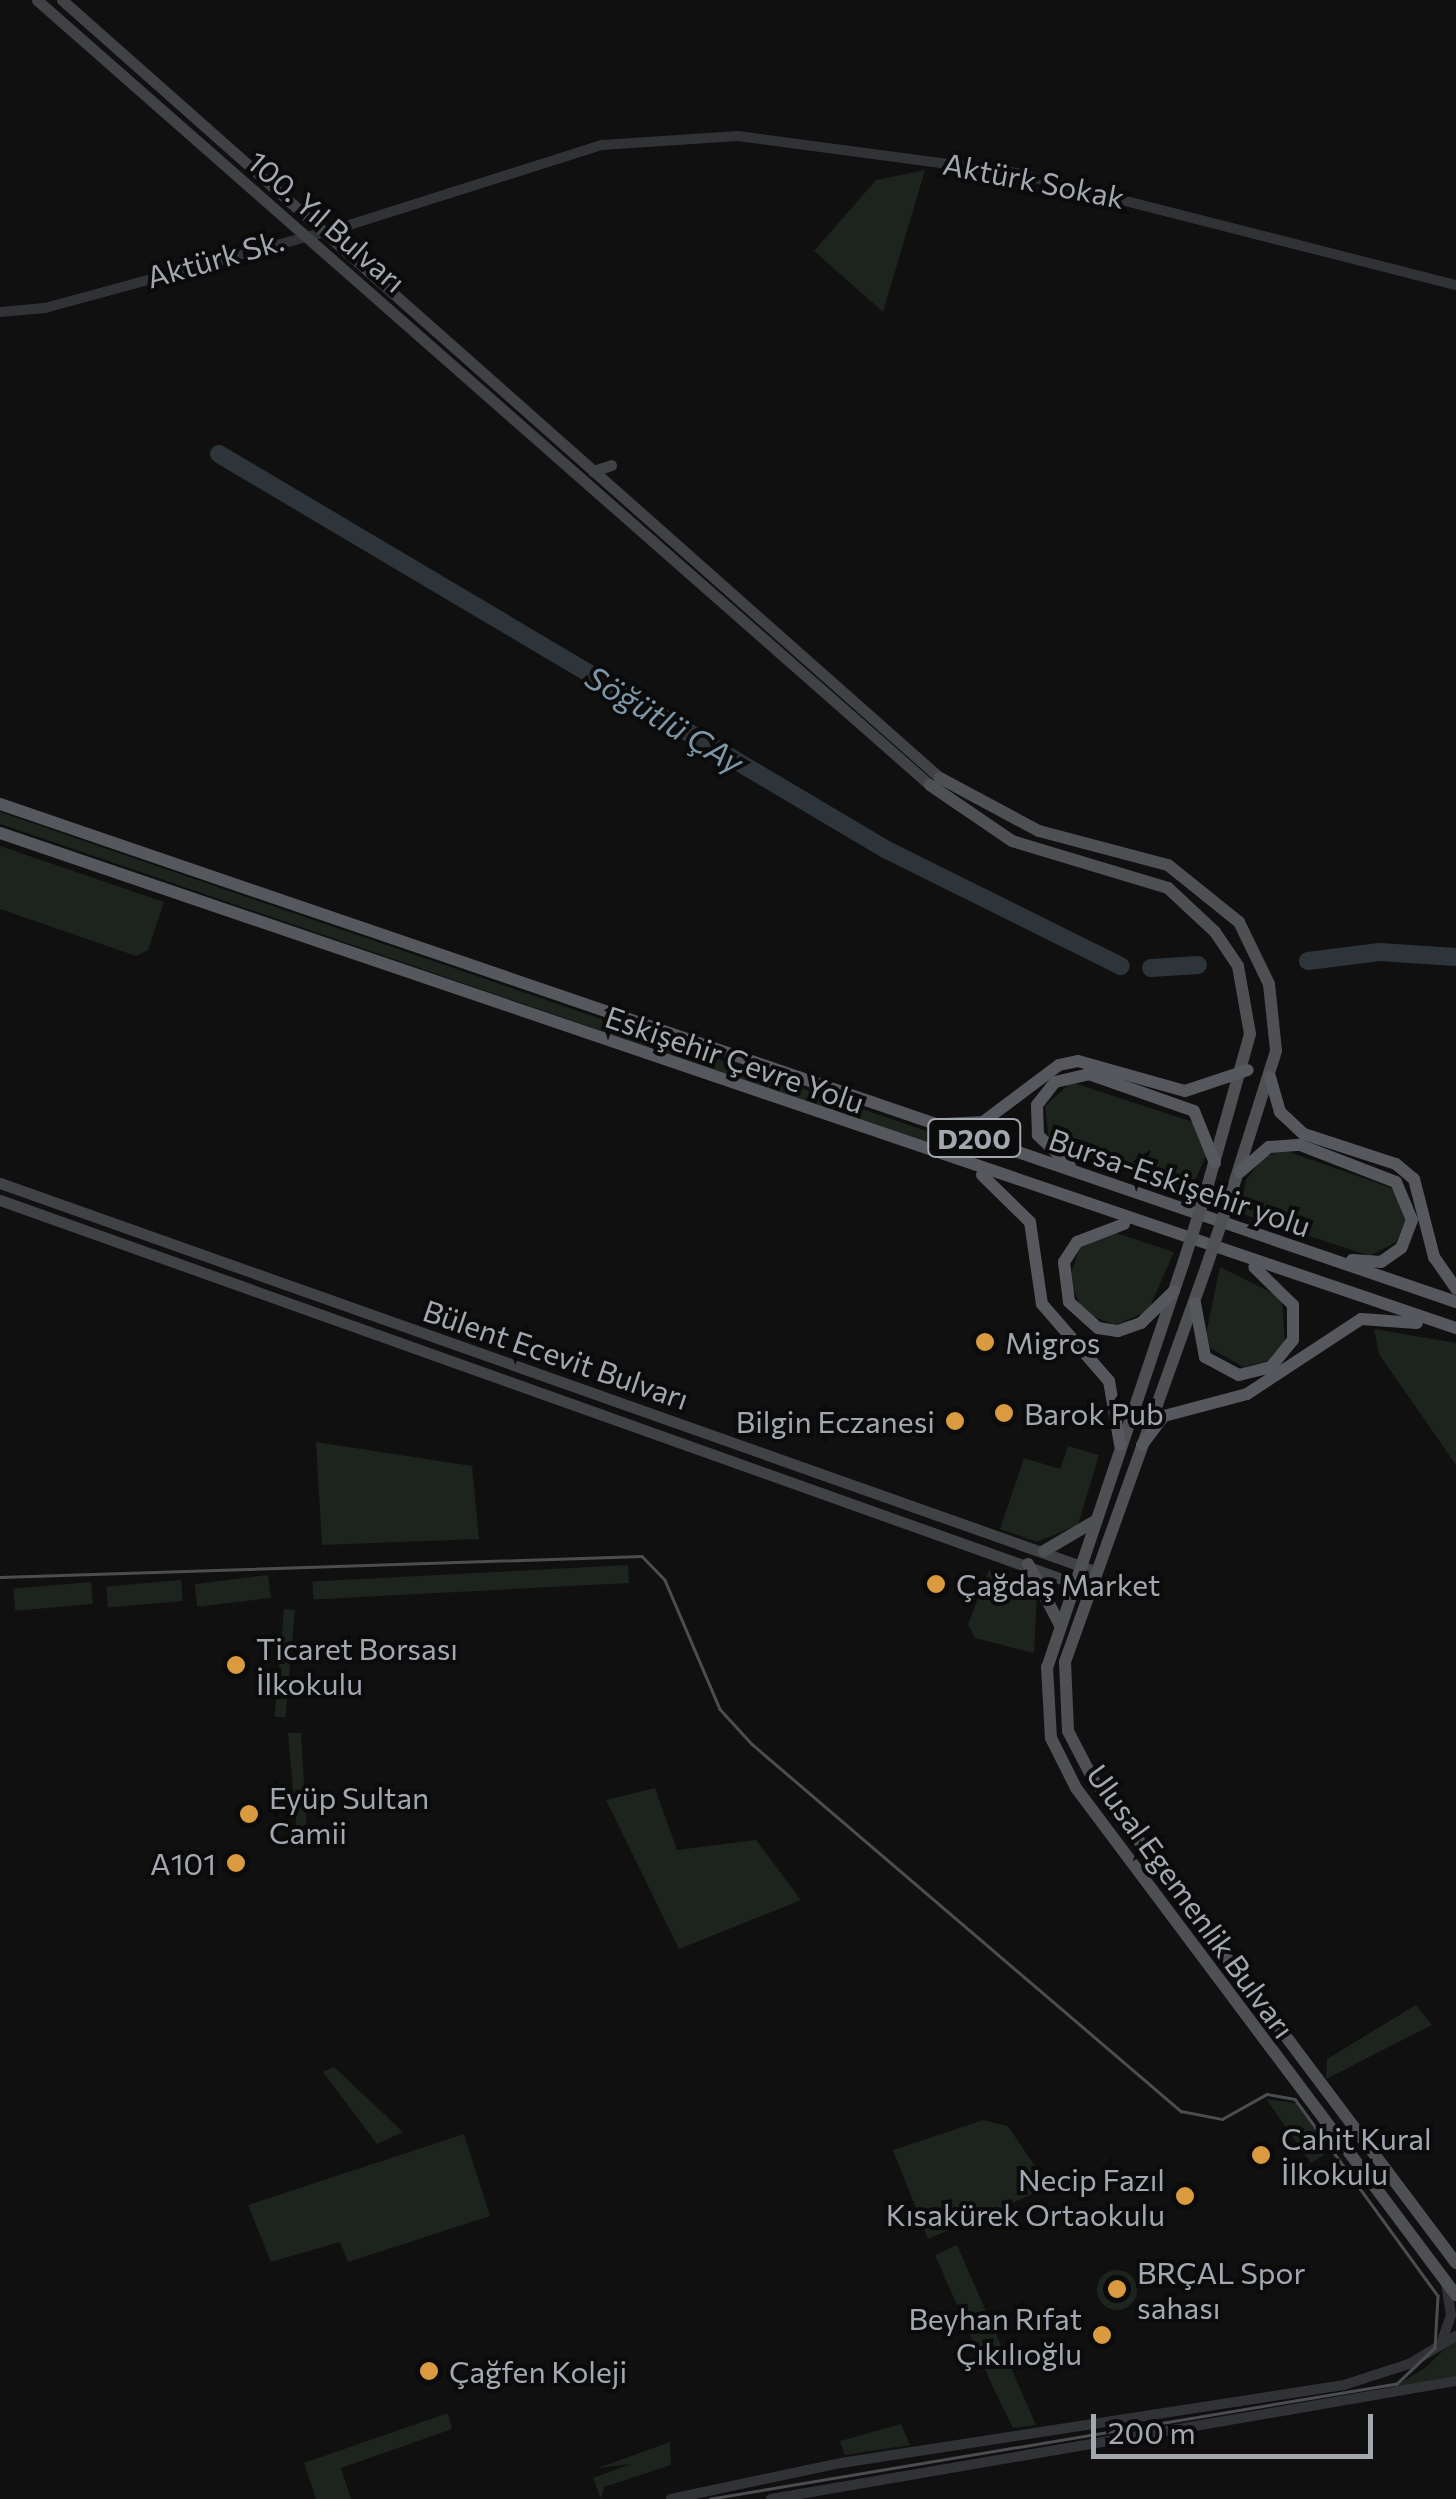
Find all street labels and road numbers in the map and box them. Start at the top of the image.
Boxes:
street label: 100. Yıl Bulvarı [241,143,413,299]
street label: Aktürk Sokak [940,145,1128,215]
street label: Aktürk Sk. [142,221,288,295]
street label: Eskişehir Çevre Yolu [601,998,869,1120]
road number: D200 [926,1115,1022,1161]
street label: Bursa-Eskişehir yolu [1044,1120,1316,1244]
street label: Bülent Ecevit Bulvarı [419,1292,693,1416]
street label: Ulusal Egemenlik Bulvarı [1080,1757,1302,2045]

